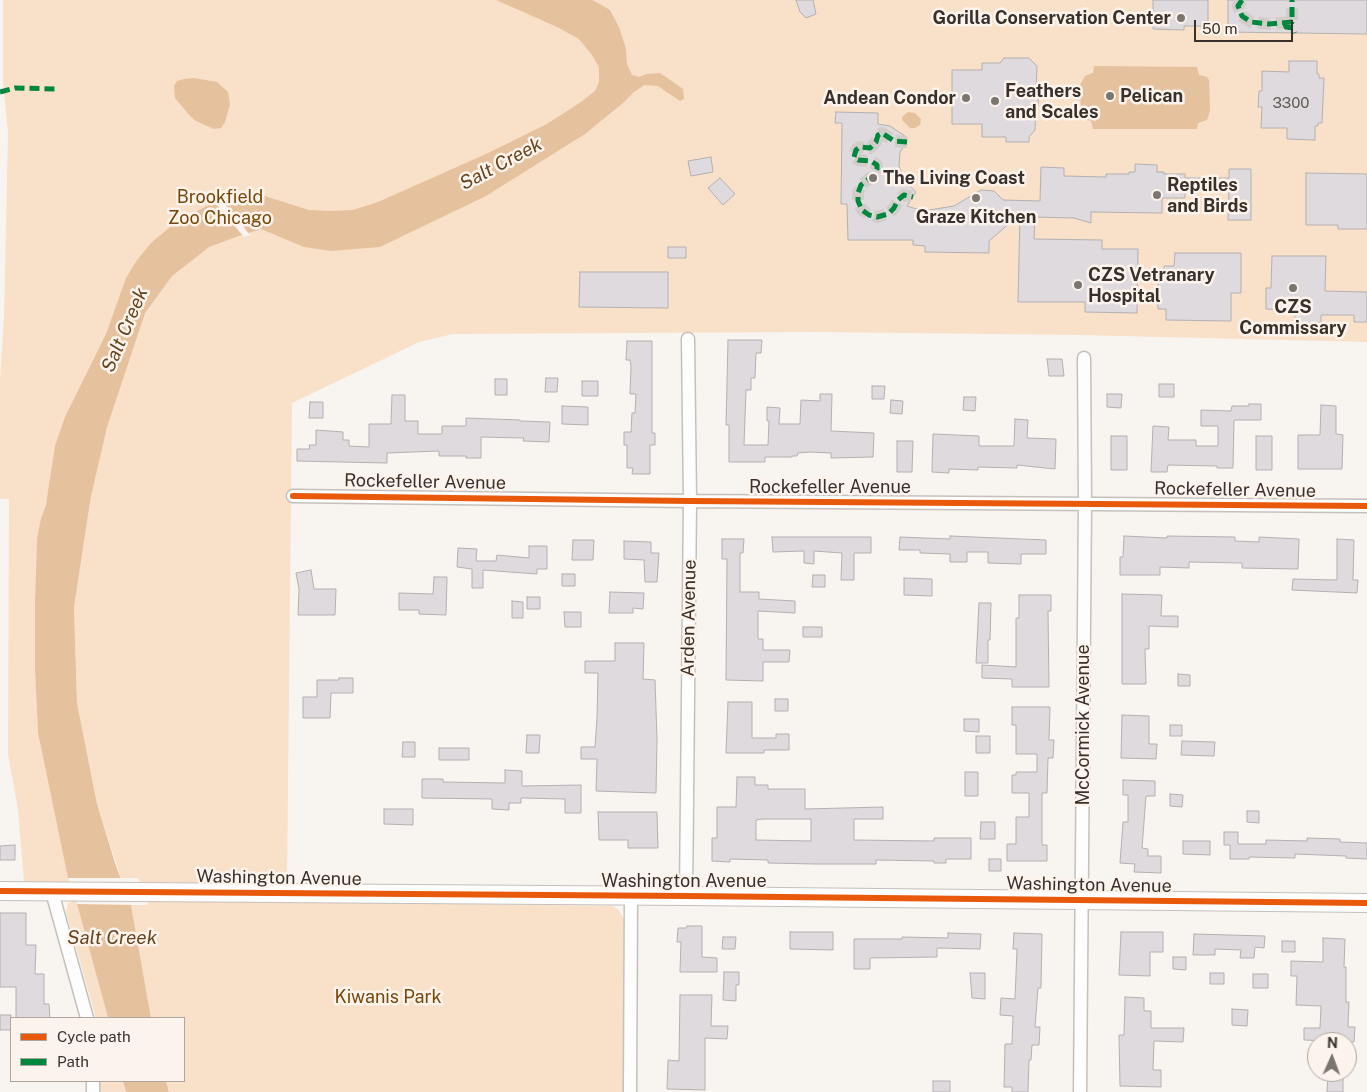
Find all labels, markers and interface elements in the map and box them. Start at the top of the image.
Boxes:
place label: Gorilla Conservation Center [933,7,1171,29]
scale bar [1197,10,1296,42]
marker: Gorilla Conservation Center [1175,12,1187,24]
text: 50 m [1202,20,1237,37]
place label: Feathers and Scales [1005,80,1098,122]
place label: Pelican [1120,85,1183,107]
place label: Andean Condor [823,87,956,109]
marker: Pelican [1104,90,1116,102]
marker: Andean Condor [960,92,972,104]
house number: 3300 [1273,94,1309,112]
marker: Feathers and Scales [989,95,1001,107]
water label: Salt Creek [456,133,546,195]
place label: The Living Coast [883,167,1025,189]
marker: The Living Coast [867,172,879,184]
place label: Reptiles and Birds [1167,174,1248,216]
park label: Brookfield Zoo Chicago [168,186,272,228]
marker: Reptiles and Birds [1151,189,1163,201]
marker: Graze Kitchen [970,192,982,204]
place label: Graze Kitchen [916,206,1036,228]
place label: CZS Vetranary Hospital [1088,264,1215,306]
marker: CZS Vetranary Hospital [1072,279,1084,291]
marker: CZS Commissary [1287,282,1299,294]
water label: Salt Creek [97,284,153,376]
place label: CZS Commissary [1239,296,1347,338]
street label: Rockefeller Avenue [344,470,506,494]
street label: Rockefeller Avenue [749,476,911,498]
street label: Rockefeller Avenue [1154,478,1316,502]
street label: Arden Avenue [677,559,701,677]
street label: McCormick Avenue [1072,644,1094,806]
street label: Washington Avenue [196,866,362,890]
street label: Washington Avenue [601,870,767,892]
street label: Washington Avenue [1006,873,1172,897]
water label: Salt Creek [67,927,157,949]
park label: Kiwanis Park [334,986,442,1008]
legend [10,1017,185,1082]
text: Cycle path [57,1028,131,1045]
north arrow [1307,1032,1357,1082]
text: N [1327,1035,1338,1051]
text: Path [57,1053,89,1070]

